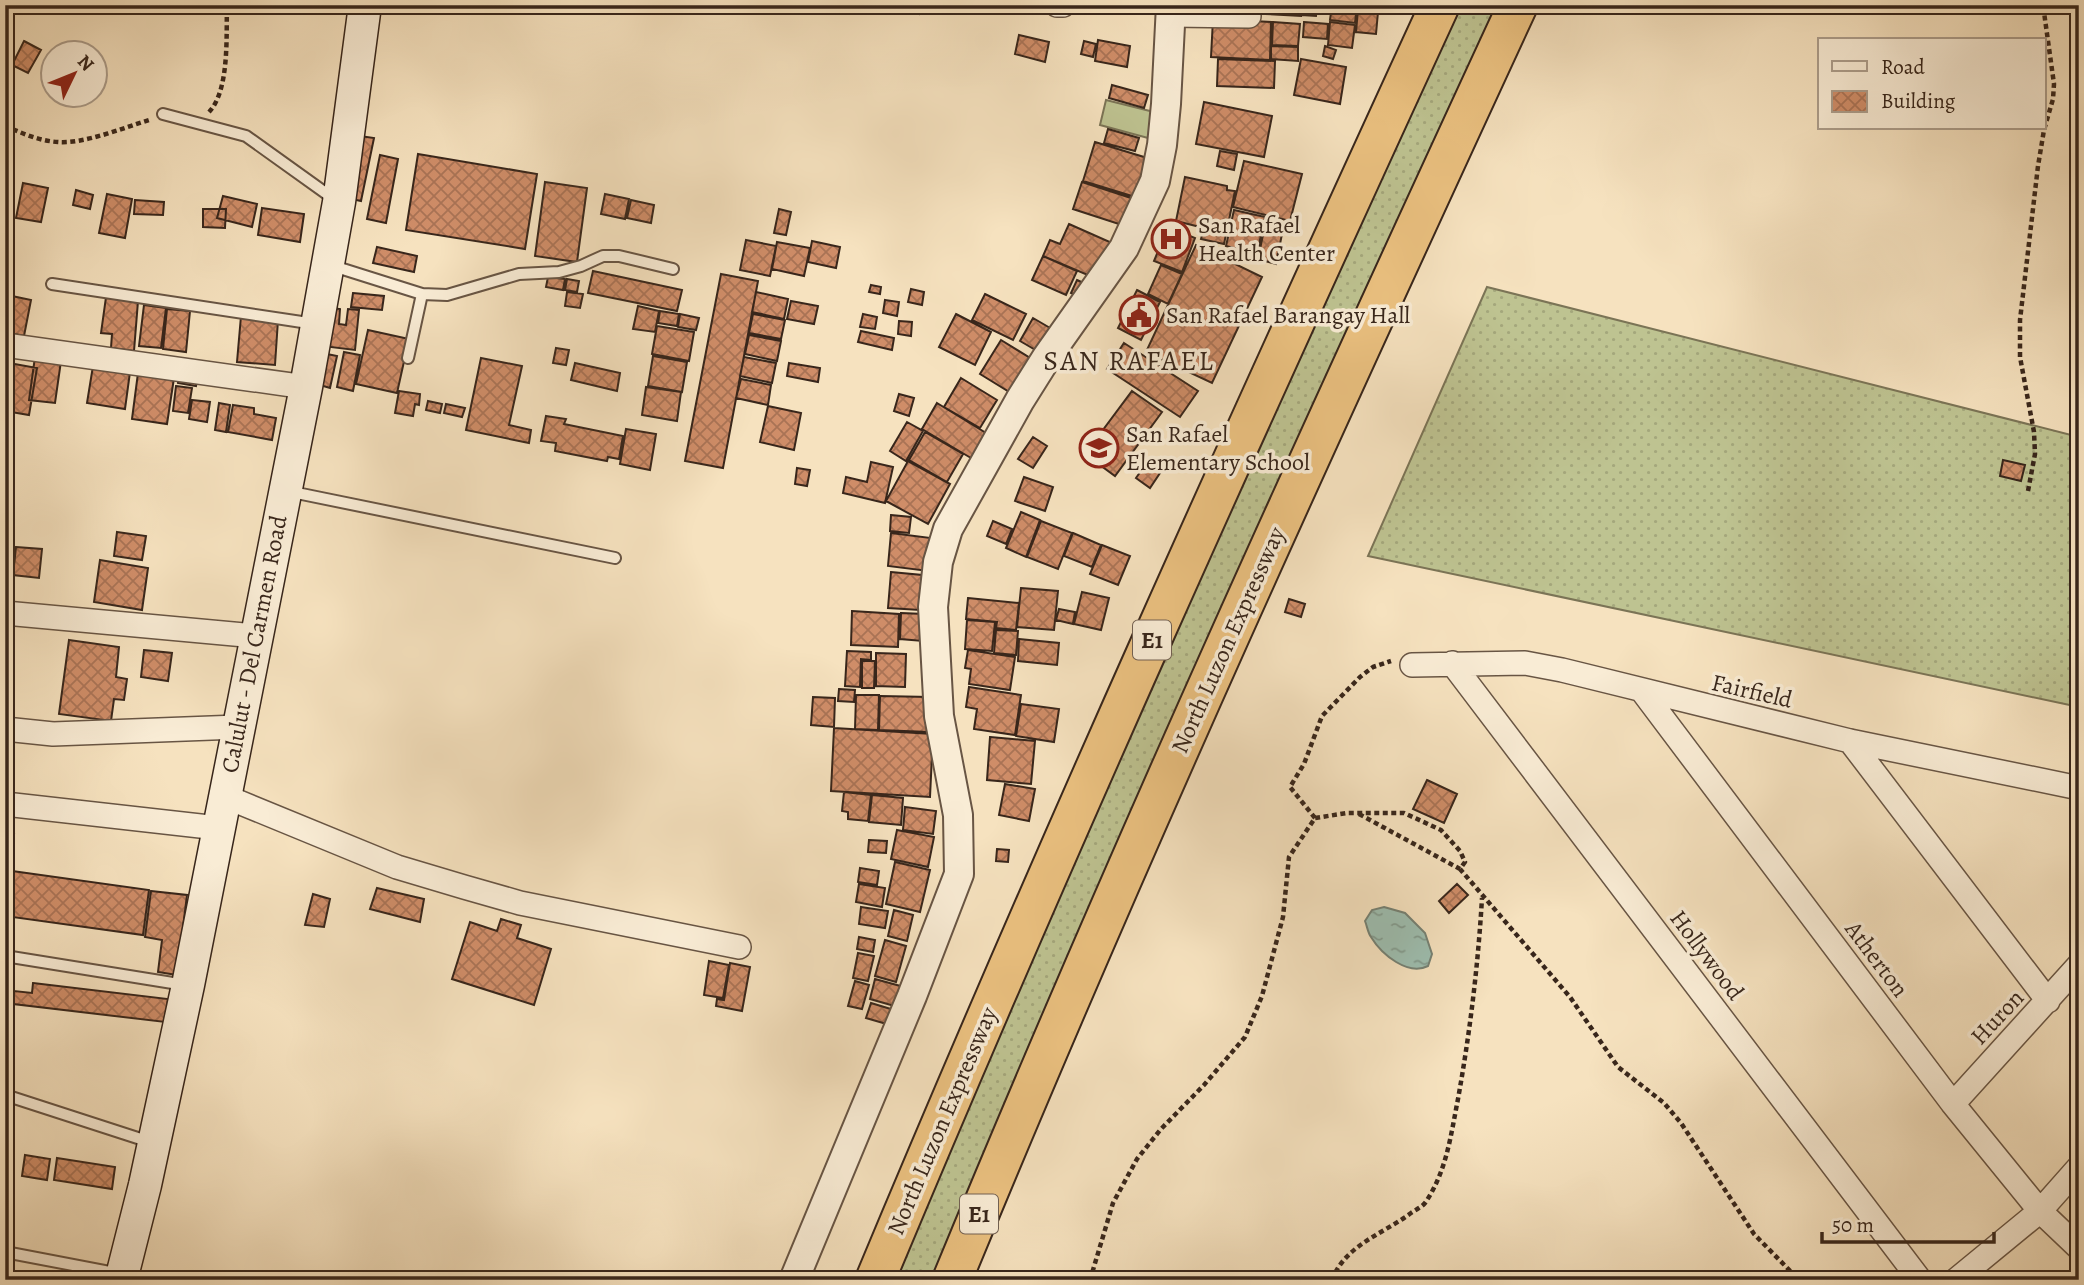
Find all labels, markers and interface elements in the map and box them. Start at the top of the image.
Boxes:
north arrow [38,38,108,108]
legend [1818,38,2046,130]
text: N [71,49,100,77]
text: Road [1881,53,1925,81]
text: Building [1881,87,1956,115]
place label: San Rafael Health Center [1198,209,1335,269]
hospital icon: San Rafael Health Center [1150,218,1192,260]
public building icon: San Rafael Barangay Hall [1118,294,1160,336]
place label: San Rafael Barangay Hall [1166,299,1410,331]
district label: SAN RAFAEL [1043,342,1215,380]
place label: San Rafael Elementary School [1126,418,1310,478]
school or university icon: San Rafael Elementary School [1078,427,1120,469]
street label: Calulut - Del Carmen Road [213,512,295,776]
street label: North Luzon Expressway [1164,521,1292,758]
road number: E1 [1133,620,1171,660]
street label: Fairfield [1708,666,1796,716]
street label: Hollywood [1663,903,1752,1007]
street label: Atherton [1837,914,1916,1004]
street label: Huron [1963,982,2031,1052]
street label: North Luzon Expressway [879,1002,1005,1240]
road number: E1 [960,1194,998,1233]
scale bar [1822,1201,1993,1245]
text: 50 m [1832,1211,1874,1239]

